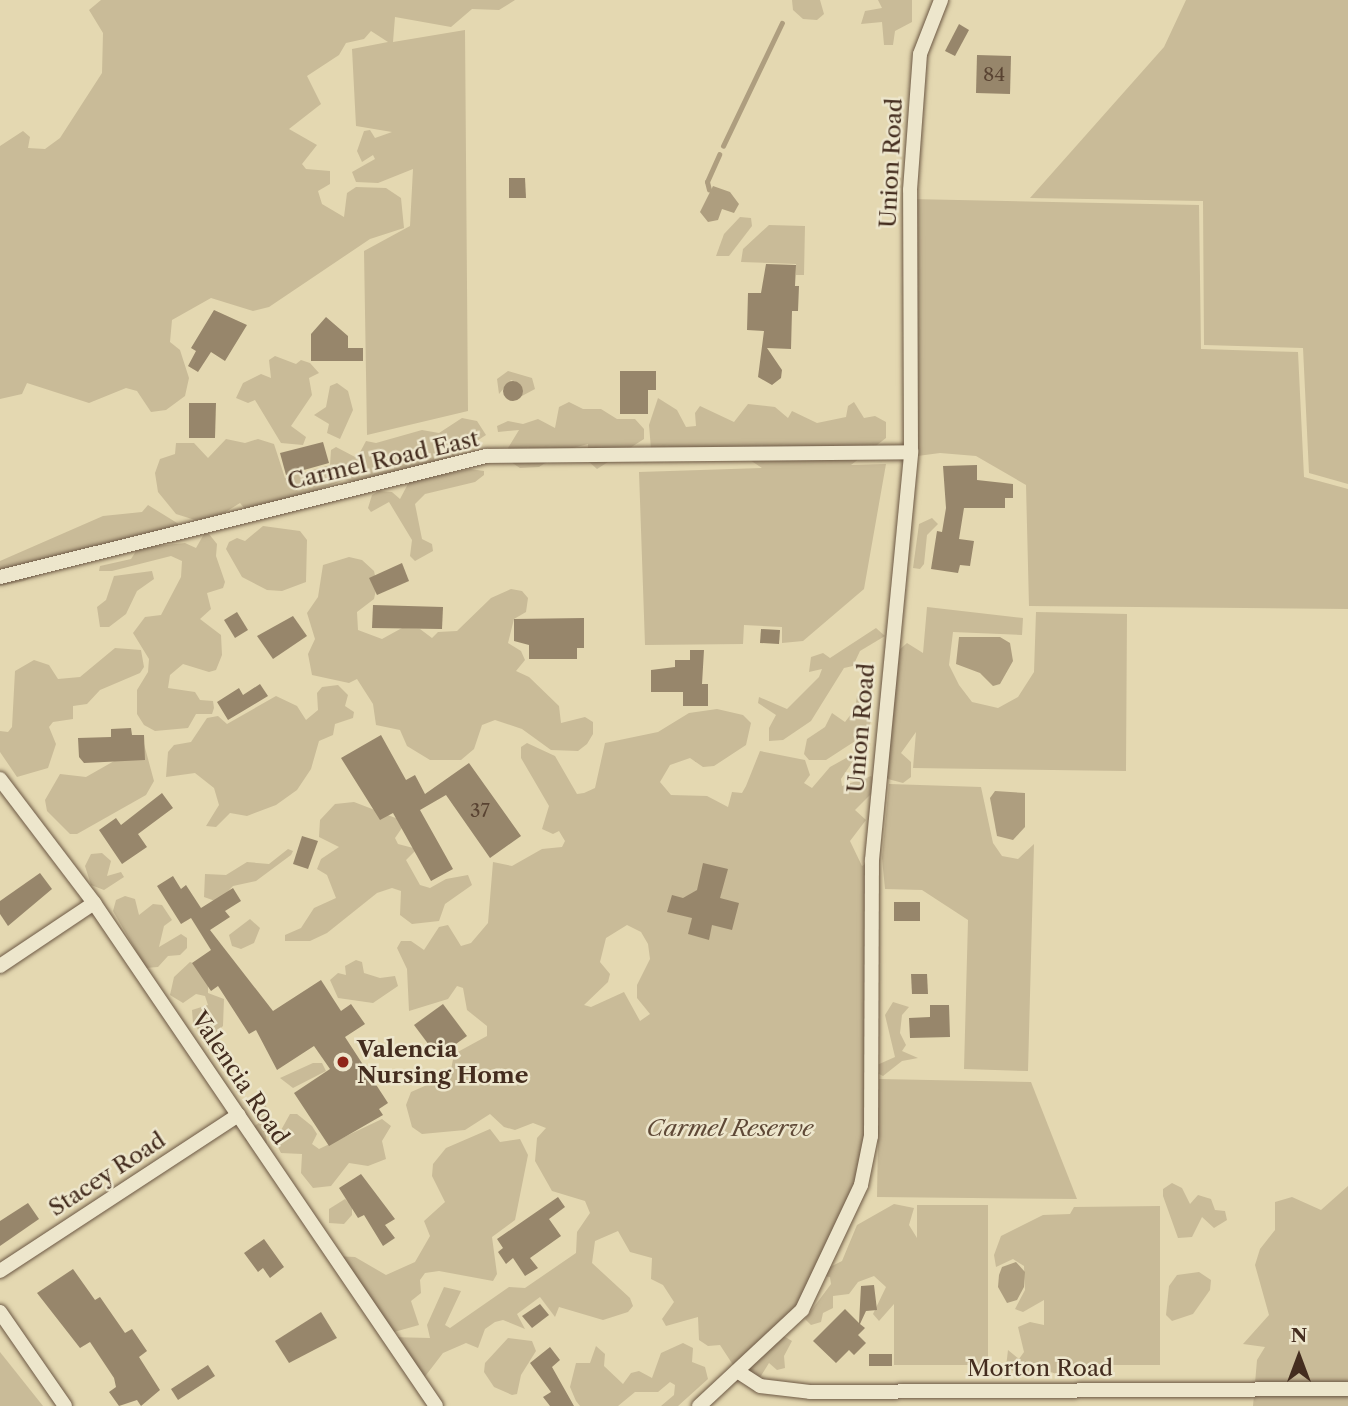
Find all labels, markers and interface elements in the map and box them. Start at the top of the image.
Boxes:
house number: 84 [983,64,1005,86]
street label: Union Road [874,97,908,229]
street label: Carmel Road East [284,425,482,495]
street label: Union Road [842,662,880,794]
house number: 37 [470,800,490,822]
street label: Valencia Road [185,1006,295,1150]
place label: Valencia Nursing Home [357,1035,528,1089]
marker: Valencia Nursing Home [335,1054,351,1070]
park label: Carmel Reserve [647,1114,813,1142]
street label: Stacey Road [43,1126,171,1222]
north arrow [1264,1322,1334,1392]
text: N [1291,1324,1307,1347]
street label: Morton Road [967,1354,1113,1382]

